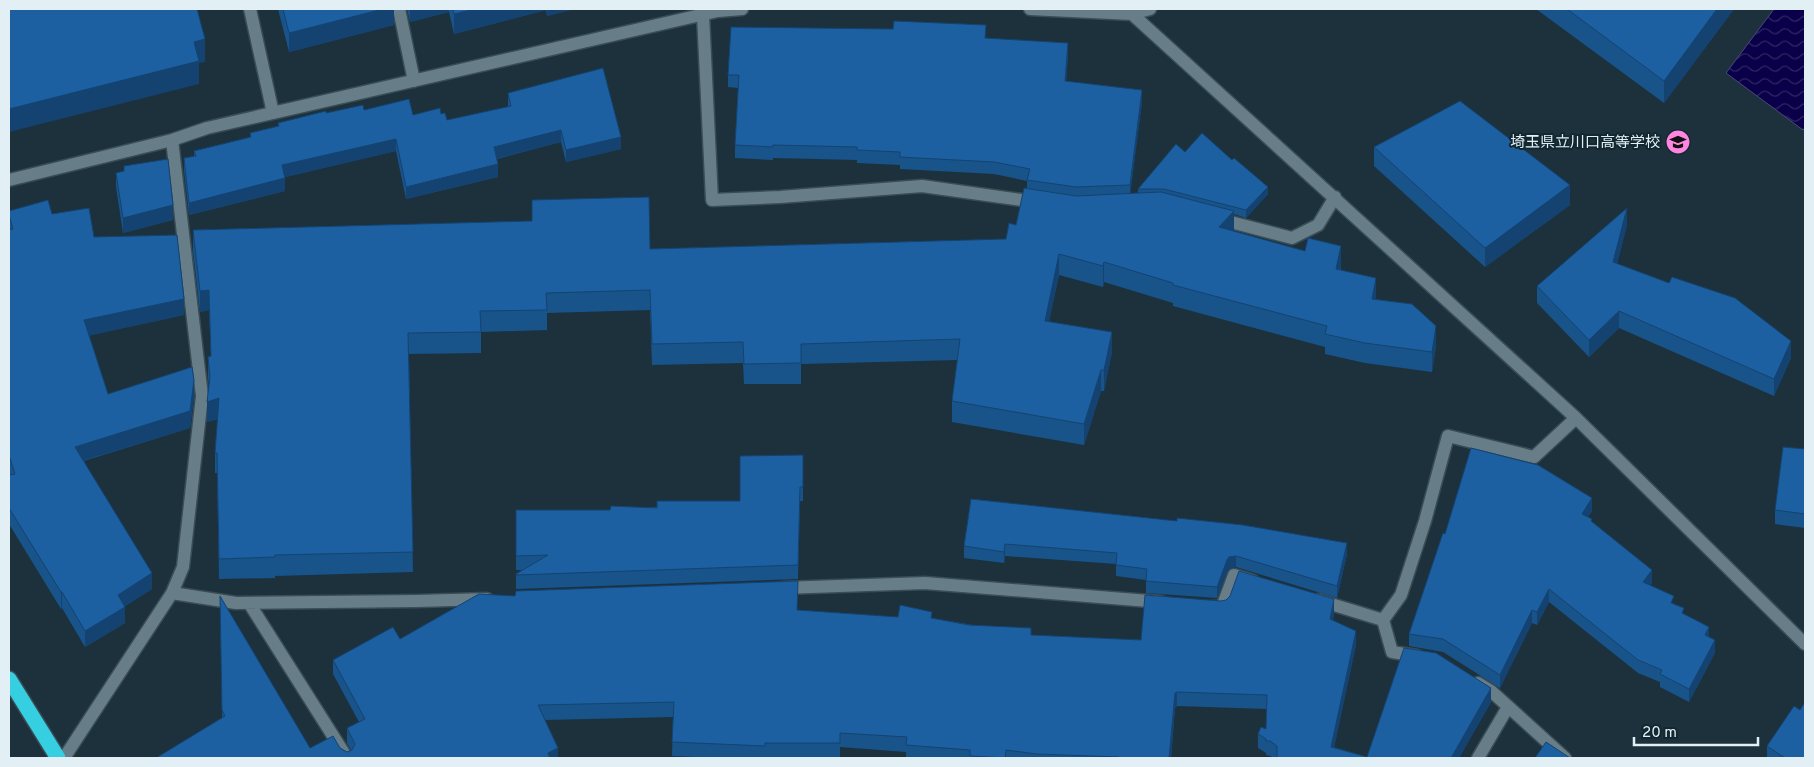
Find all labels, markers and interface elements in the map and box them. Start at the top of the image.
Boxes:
school or university icon: 埼玉県立川口高等学校 [1665,129,1691,155]
place label: 埼玉県立川口高等学校 [1510,134,1660,153]
scale bar [1634,714,1758,746]
text: 20 m [1642,724,1677,743]

